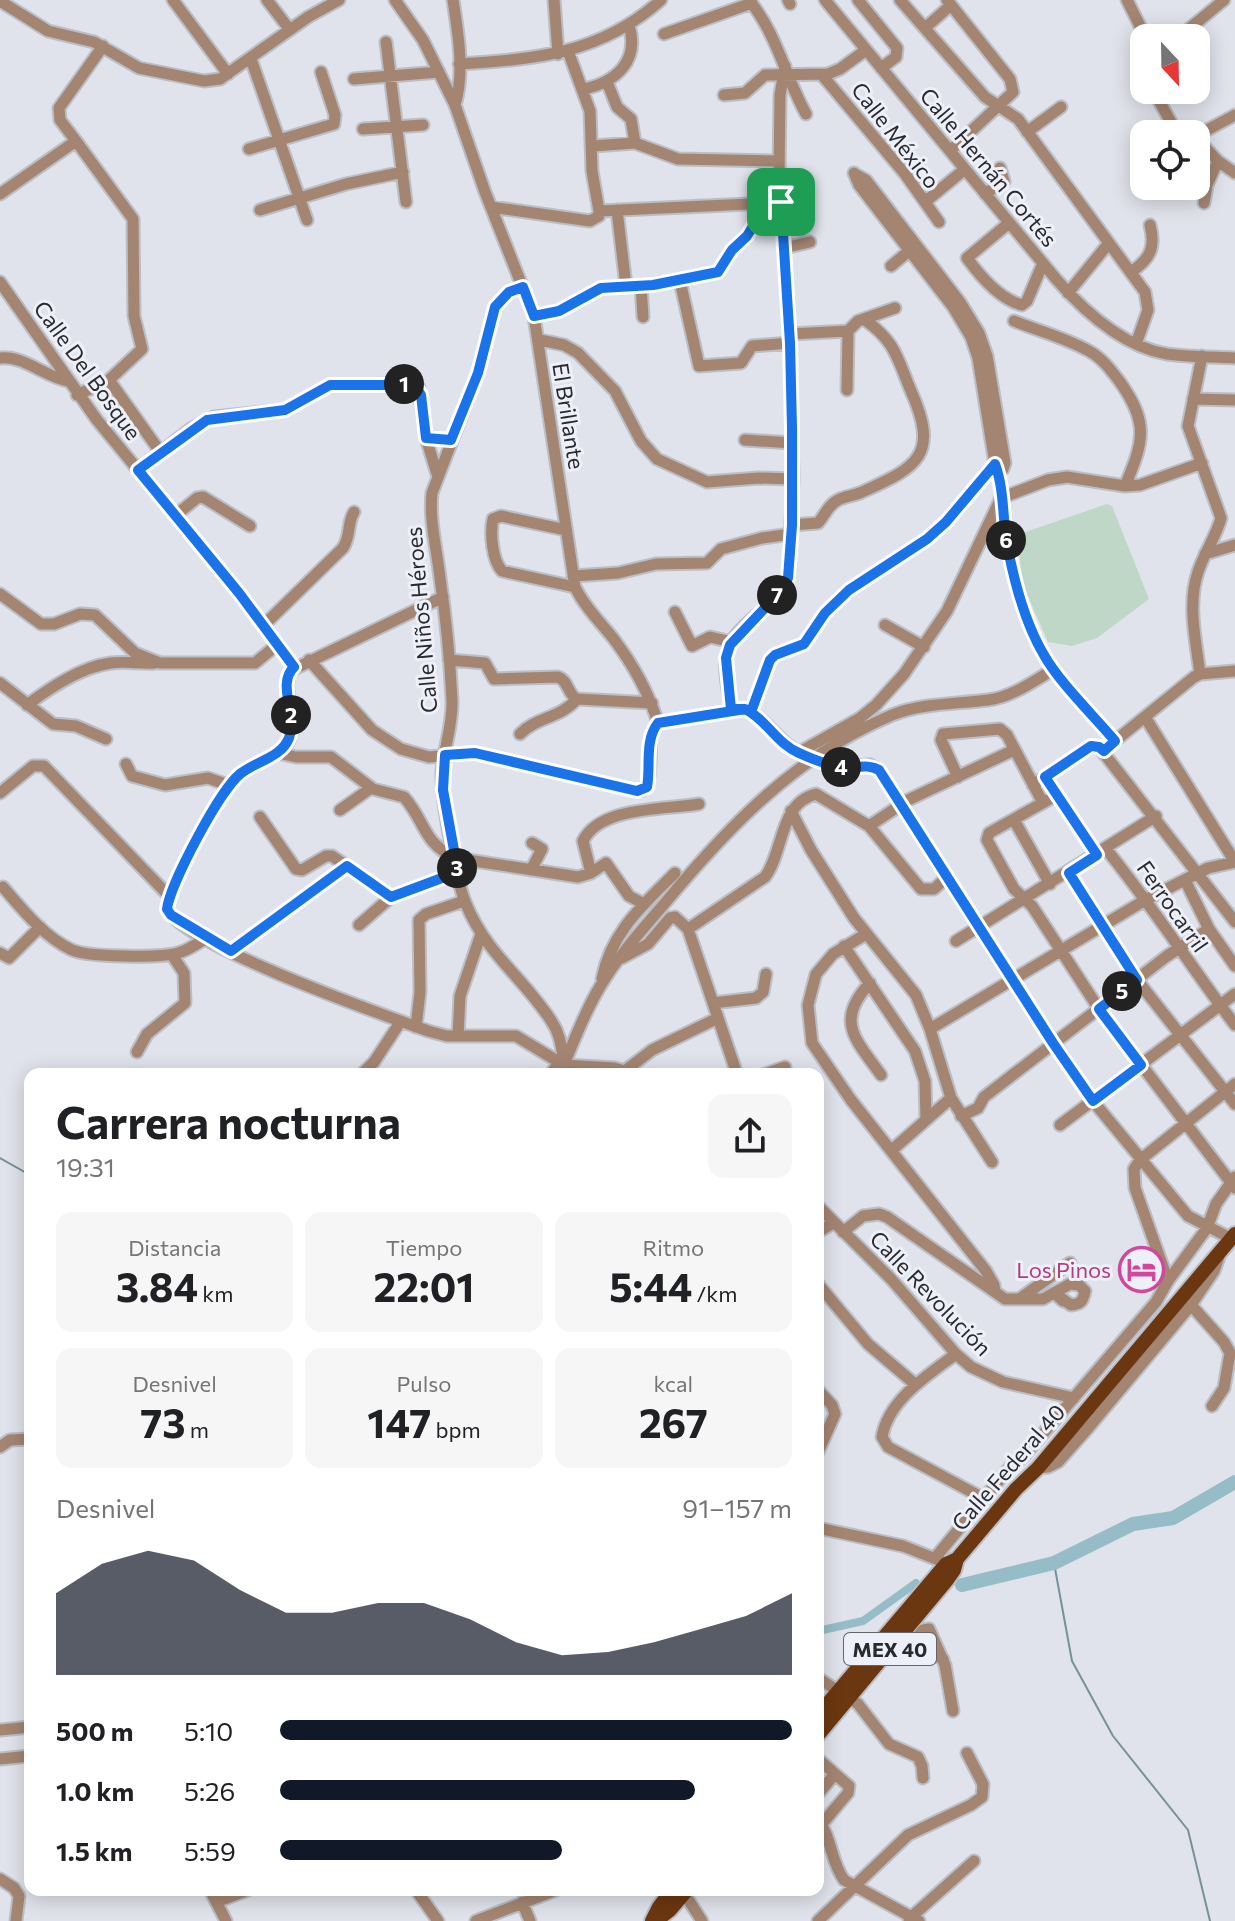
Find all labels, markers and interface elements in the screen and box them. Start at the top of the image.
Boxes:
north arrow [1130,24,1210,104]
map controls [1130,24,1210,200]
street label: Calle México [846,76,946,194]
street label: Calle Hernán Cortés [915,82,1063,252]
button: locate [1130,120,1210,200]
pin [747,168,815,236]
icon: arrive [759,180,803,224]
street label: Calle Del Bosque [29,295,147,445]
street label: El Brillante [547,361,591,471]
pin: 1 [384,364,424,404]
text: 1 [399,370,409,397]
pin: 6 [986,520,1026,560]
street label: Calle Niños Héroes [399,526,443,714]
text: 6 [999,526,1013,553]
pin: 7 [757,575,797,615]
text: 7 [771,581,783,608]
pin: 2 [271,695,311,735]
text: 2 [285,701,297,728]
pin: 4 [821,747,861,787]
text: 4 [834,753,848,780]
pin: 3 [437,848,477,888]
text: 3 [451,854,463,881]
street label: Ferrocarril [1132,855,1214,957]
pin: 5 [1102,971,1142,1011]
text: 5 [1116,977,1128,1004]
text: Carrera nocturna [56,1094,401,1148]
button: share [708,1094,792,1178]
text: 19:31 [56,1151,115,1182]
street label: Calle Revolución [865,1225,997,1361]
text: Distancia [128,1234,221,1261]
text: Tiempo [386,1234,462,1261]
text: Ritmo [642,1234,704,1261]
hotel icon: Los Pinos [1118,1245,1166,1293]
place label: Los Pinos [1016,1256,1111,1283]
text: 3.84 [116,1261,198,1310]
text: 22:01 [374,1261,474,1310]
text: 5:44 [609,1261,692,1310]
text: km [198,1280,233,1307]
text: /km [692,1280,737,1307]
text: Desnivel [133,1370,217,1397]
text: Pulso [397,1370,451,1397]
text: kcal [654,1370,693,1397]
text: 73 [140,1397,186,1446]
text: 147 [367,1397,431,1446]
text: 267 [639,1397,708,1446]
street label: Calle Federal 40 [946,1398,1070,1536]
text: m [186,1416,209,1443]
text: bpm [431,1416,481,1443]
text: Desnivel [56,1492,155,1523]
text: 91–157 m [682,1492,792,1523]
road number: MEX 40 [844,1633,936,1665]
text: 500 m [56,1715,133,1746]
text: 5:10 [184,1715,233,1746]
text: 1.0 km [56,1775,134,1806]
text: 5:26 [184,1775,235,1806]
text: 1.5 km [56,1835,132,1866]
text: 5:59 [184,1835,236,1866]

